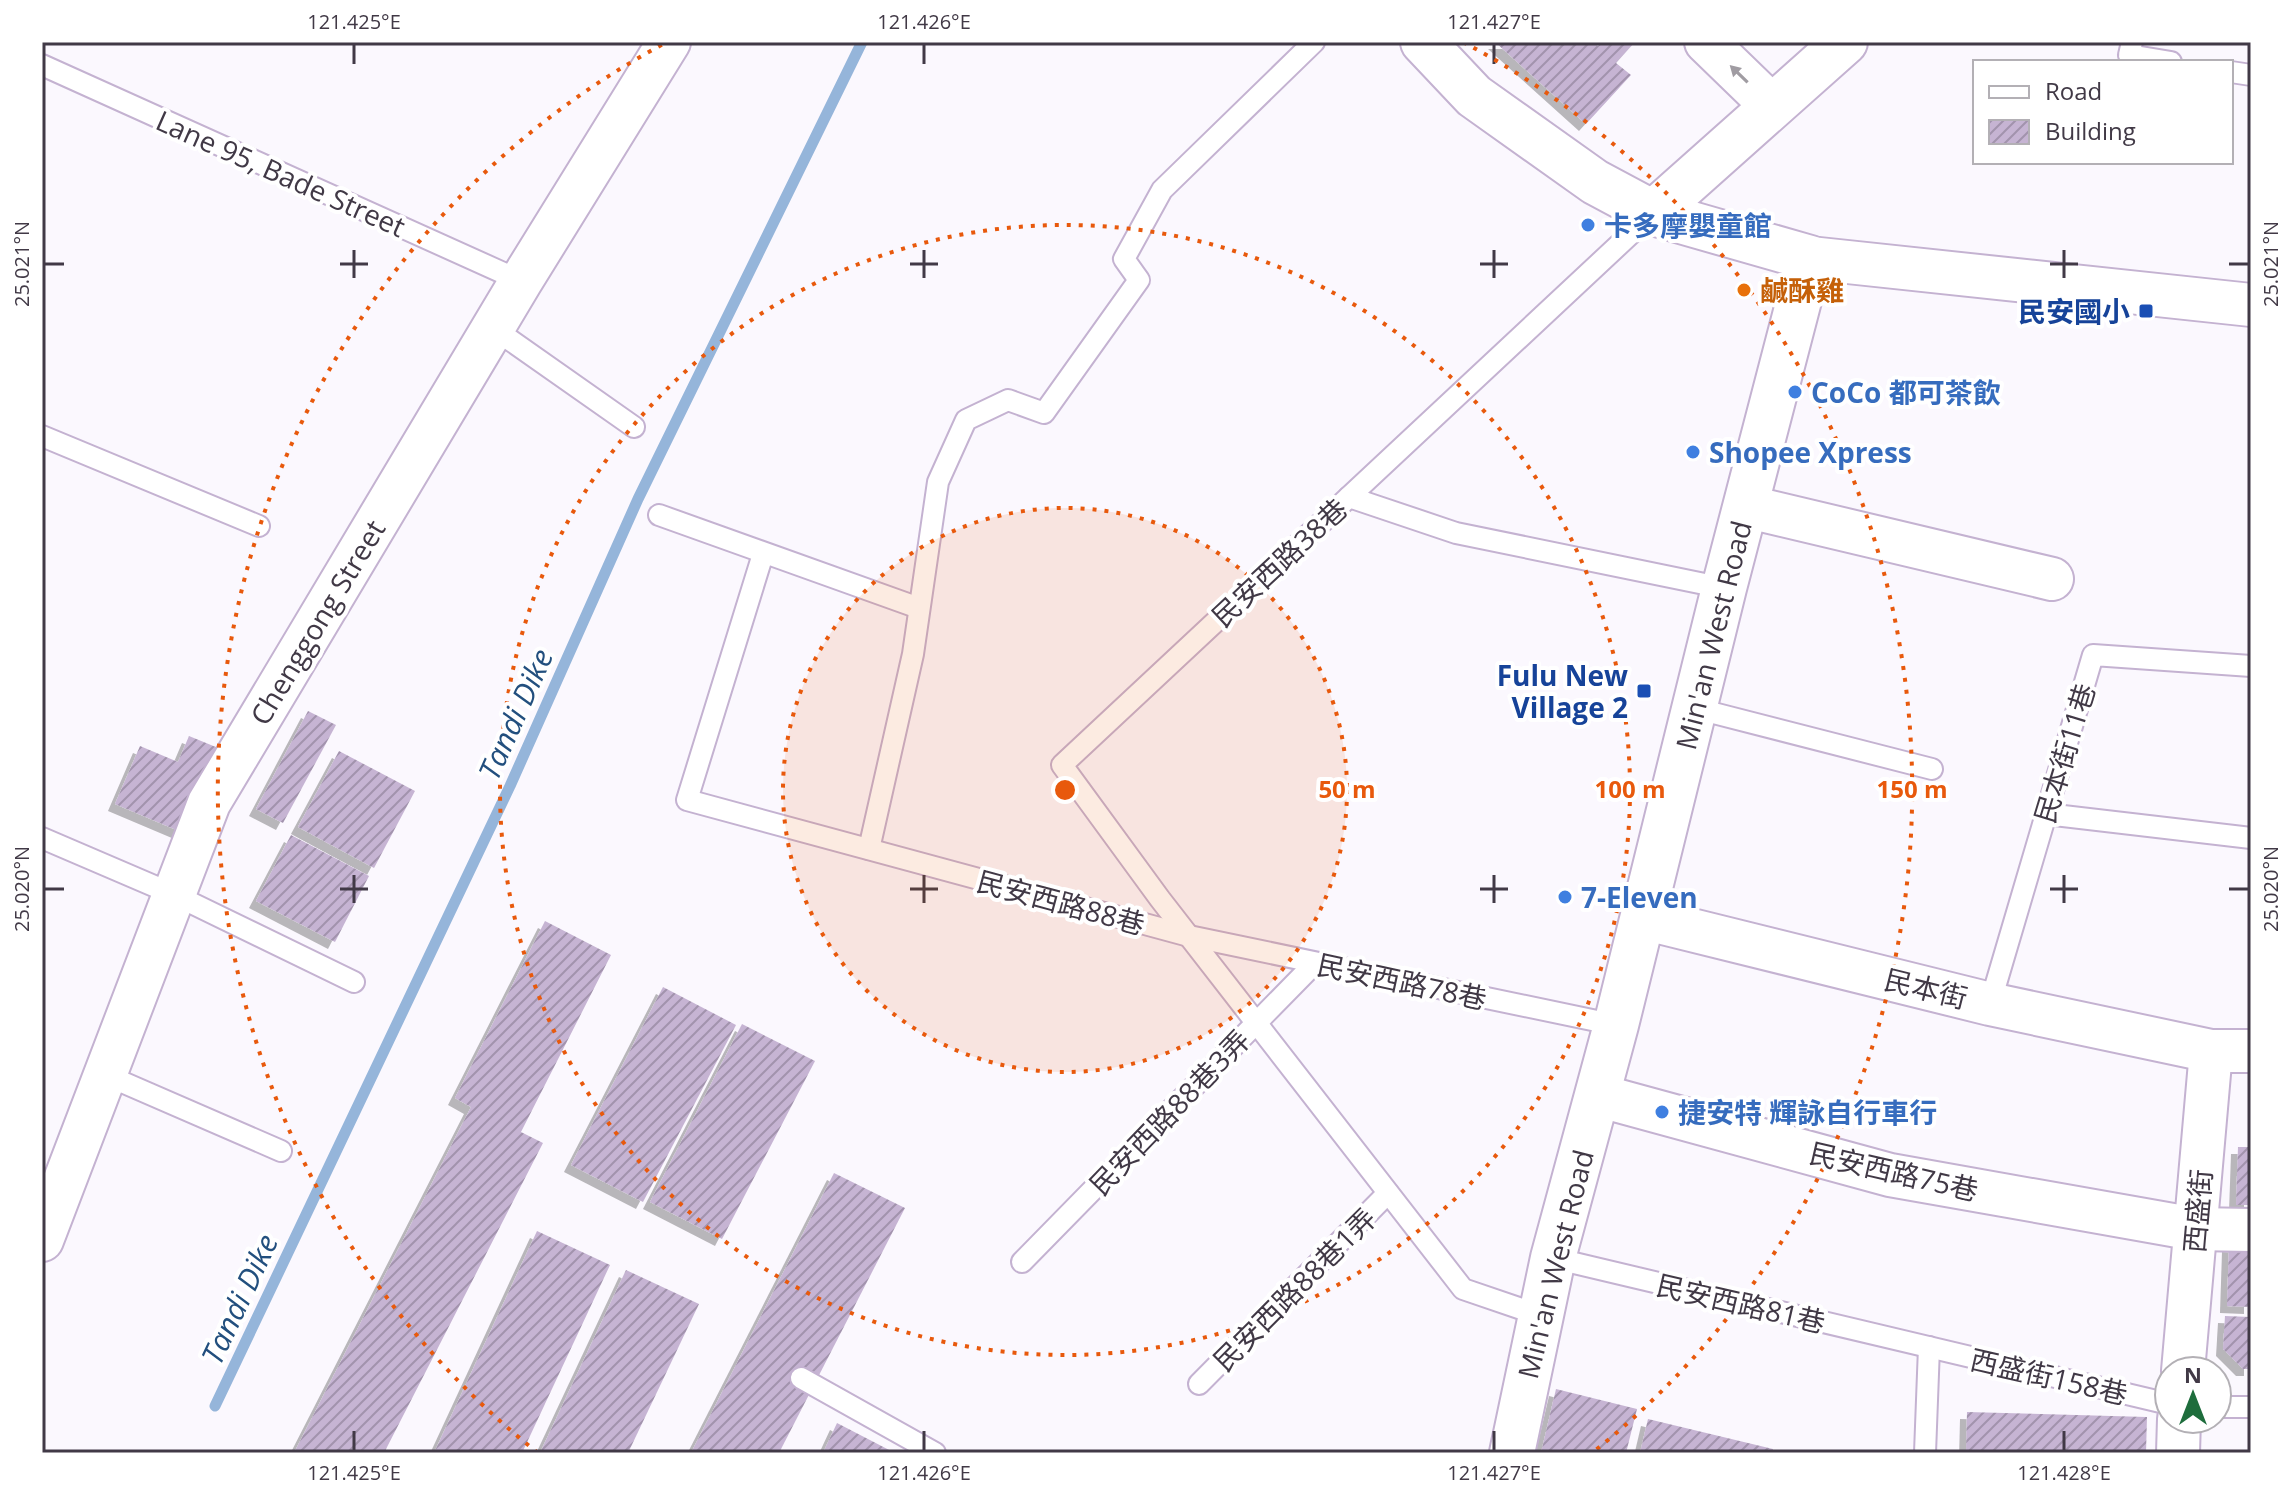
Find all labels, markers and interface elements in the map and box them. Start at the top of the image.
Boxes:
text: 121.425°E [307,8,401,35]
text: 121.426°E [877,8,971,35]
text: 121.427°E [1447,8,1541,35]
legend [1973,60,2233,164]
one-way arrow [1730,65,1749,84]
text: Road [2045,74,2102,107]
street label: Lane 95, Bade Street [150,101,412,245]
text: Building [2045,114,2136,147]
place label: 卡多摩嬰童館 [1604,206,1772,244]
marker: 卡多摩嬰童館 [1579,216,1597,234]
text: 25.021°N [8,221,35,307]
text: 25.021°N [2257,221,2284,307]
place label: 鹹酥雞 [1760,271,1844,309]
marker: 鹹酥雞 [1735,281,1753,299]
place label: 民安國小 [2018,292,2130,330]
marker: 民安國小 [2137,302,2155,320]
place label: CoCo 都可茶飲 [1811,373,2001,411]
marker: CoCo 都可茶飲 [1786,383,1804,401]
place label: Shopee Xpress [1709,433,1912,471]
marker: Shopee Xpress [1684,443,1702,461]
street label: 民安西路38巷 [1203,489,1355,635]
street label: Chenggong Street [241,512,393,732]
street label: Min'an West Road [1666,517,1760,753]
water label: Tandi Dike [468,642,562,786]
place label: Fulu New Village 2 [1497,656,1628,726]
street label: 民本街11巷 [2025,679,2103,827]
marker: Fulu New Village 2 [1635,682,1653,700]
text: 50 m [1318,772,1376,805]
text: 100 m [1595,772,1665,805]
text: 150 m [1877,772,1947,805]
centre of rings [1051,776,1079,804]
text: 25.020°N [8,846,35,932]
text: 25.020°N [2257,846,2284,932]
street label: 民安西路88巷 [973,861,1149,943]
place label: 7-Eleven [1581,878,1698,916]
marker: 7-Eleven [1556,888,1574,906]
street label: 民安西路78巷 [1314,945,1490,1017]
street label: 民本街 [1881,959,1971,1017]
street label: 民安西路88巷3弄 [1080,1021,1258,1203]
place label: 捷安特 輝詠自行車行 [1678,1093,1937,1131]
marker: 捷安特 輝詠自行車行 [1653,1103,1671,1121]
street label: 民安西路75巷 [1806,1133,1982,1209]
street label: Min'an West Road [1508,1146,1602,1382]
street label: 西盛街 [2174,1167,2220,1255]
street label: 民安西路88巷1弄 [1204,1199,1384,1379]
water label: Tandi Dike [191,1227,287,1371]
street label: 民安西路81巷 [1653,1265,1829,1341]
street label: 西盛街158巷 [1967,1339,2131,1413]
north arrow [2153,1355,2233,1435]
text: N [2184,1359,2202,1389]
text: 121.425°E [307,1459,401,1486]
text: 121.426°E [877,1459,971,1486]
text: 121.427°E [1447,1459,1541,1486]
text: 121.428°E [2017,1459,2111,1486]

